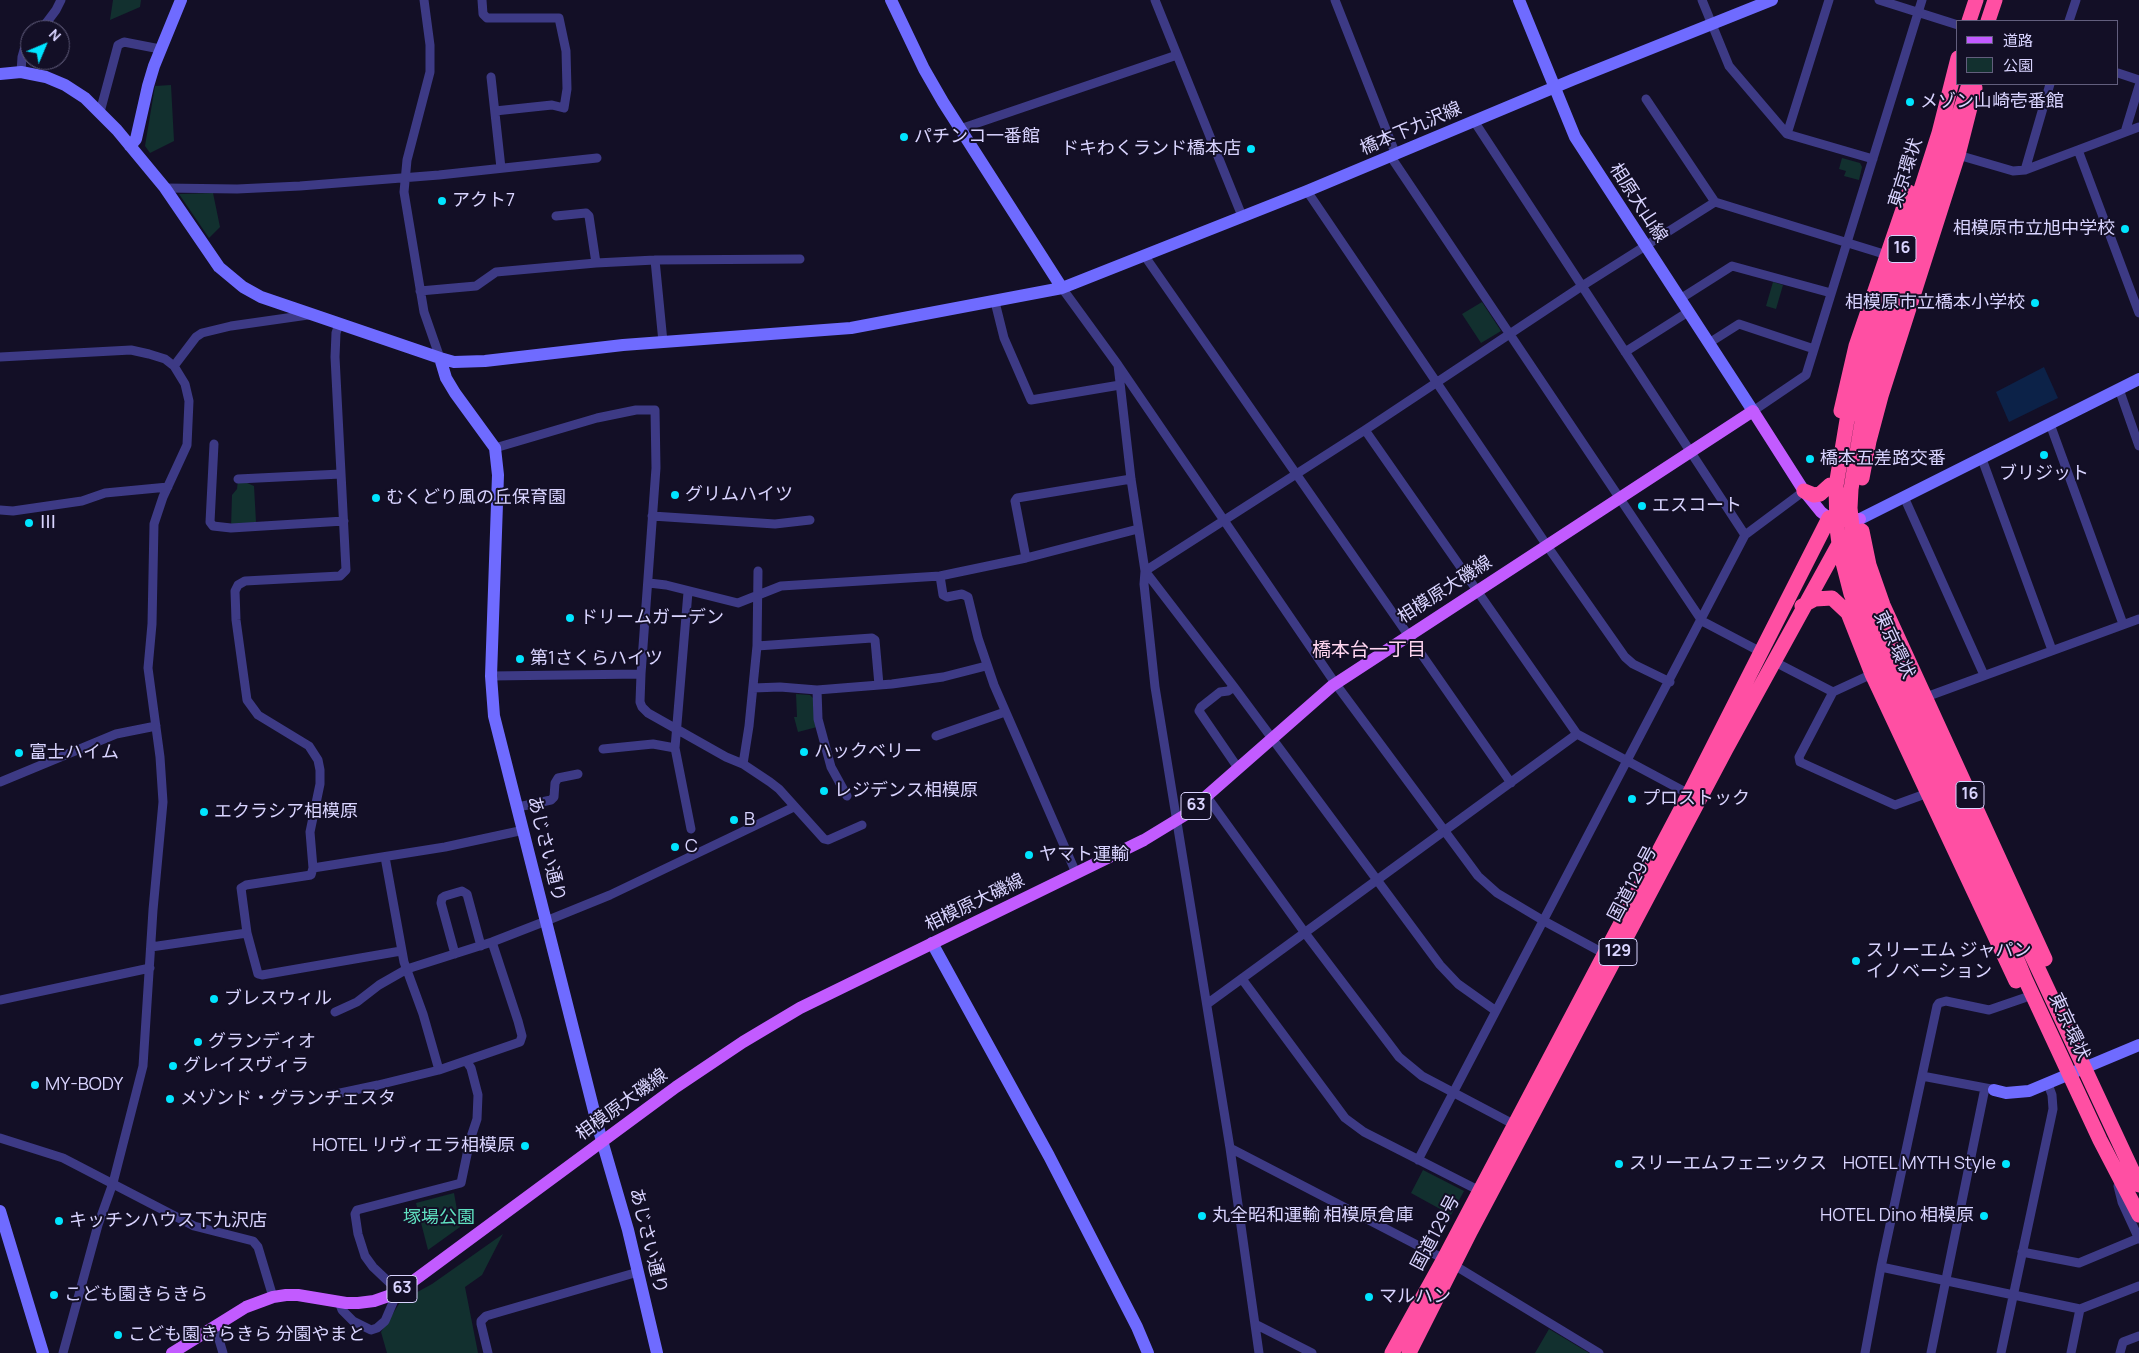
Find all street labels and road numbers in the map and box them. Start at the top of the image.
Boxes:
street label: 橋本下九沢線 [1357,98,1465,160]
street label: 東京環状 [1885,135,1927,211]
street label: 相原大山線 [1604,159,1672,247]
road number: 16 [1888,235,1916,262]
street label: 相模原大磯線 [1394,552,1496,628]
street label: 東京環状 [1869,608,1919,682]
road number: 16 [1956,782,1984,808]
road number: 63 [1181,792,1211,819]
street label: あじさい通り [522,794,570,904]
street label: 国道129号 [1604,843,1662,925]
street label: 相模原大磯線 [922,870,1028,936]
road number: 129 [1599,939,1637,966]
street label: 東京環状 [2044,990,2094,1064]
street label: 相模原大磯線 [572,1065,672,1145]
street label: あじさい通り [624,1186,672,1296]
street label: 国道129号 [1407,1192,1465,1274]
road number: 63 [387,1276,417,1302]

